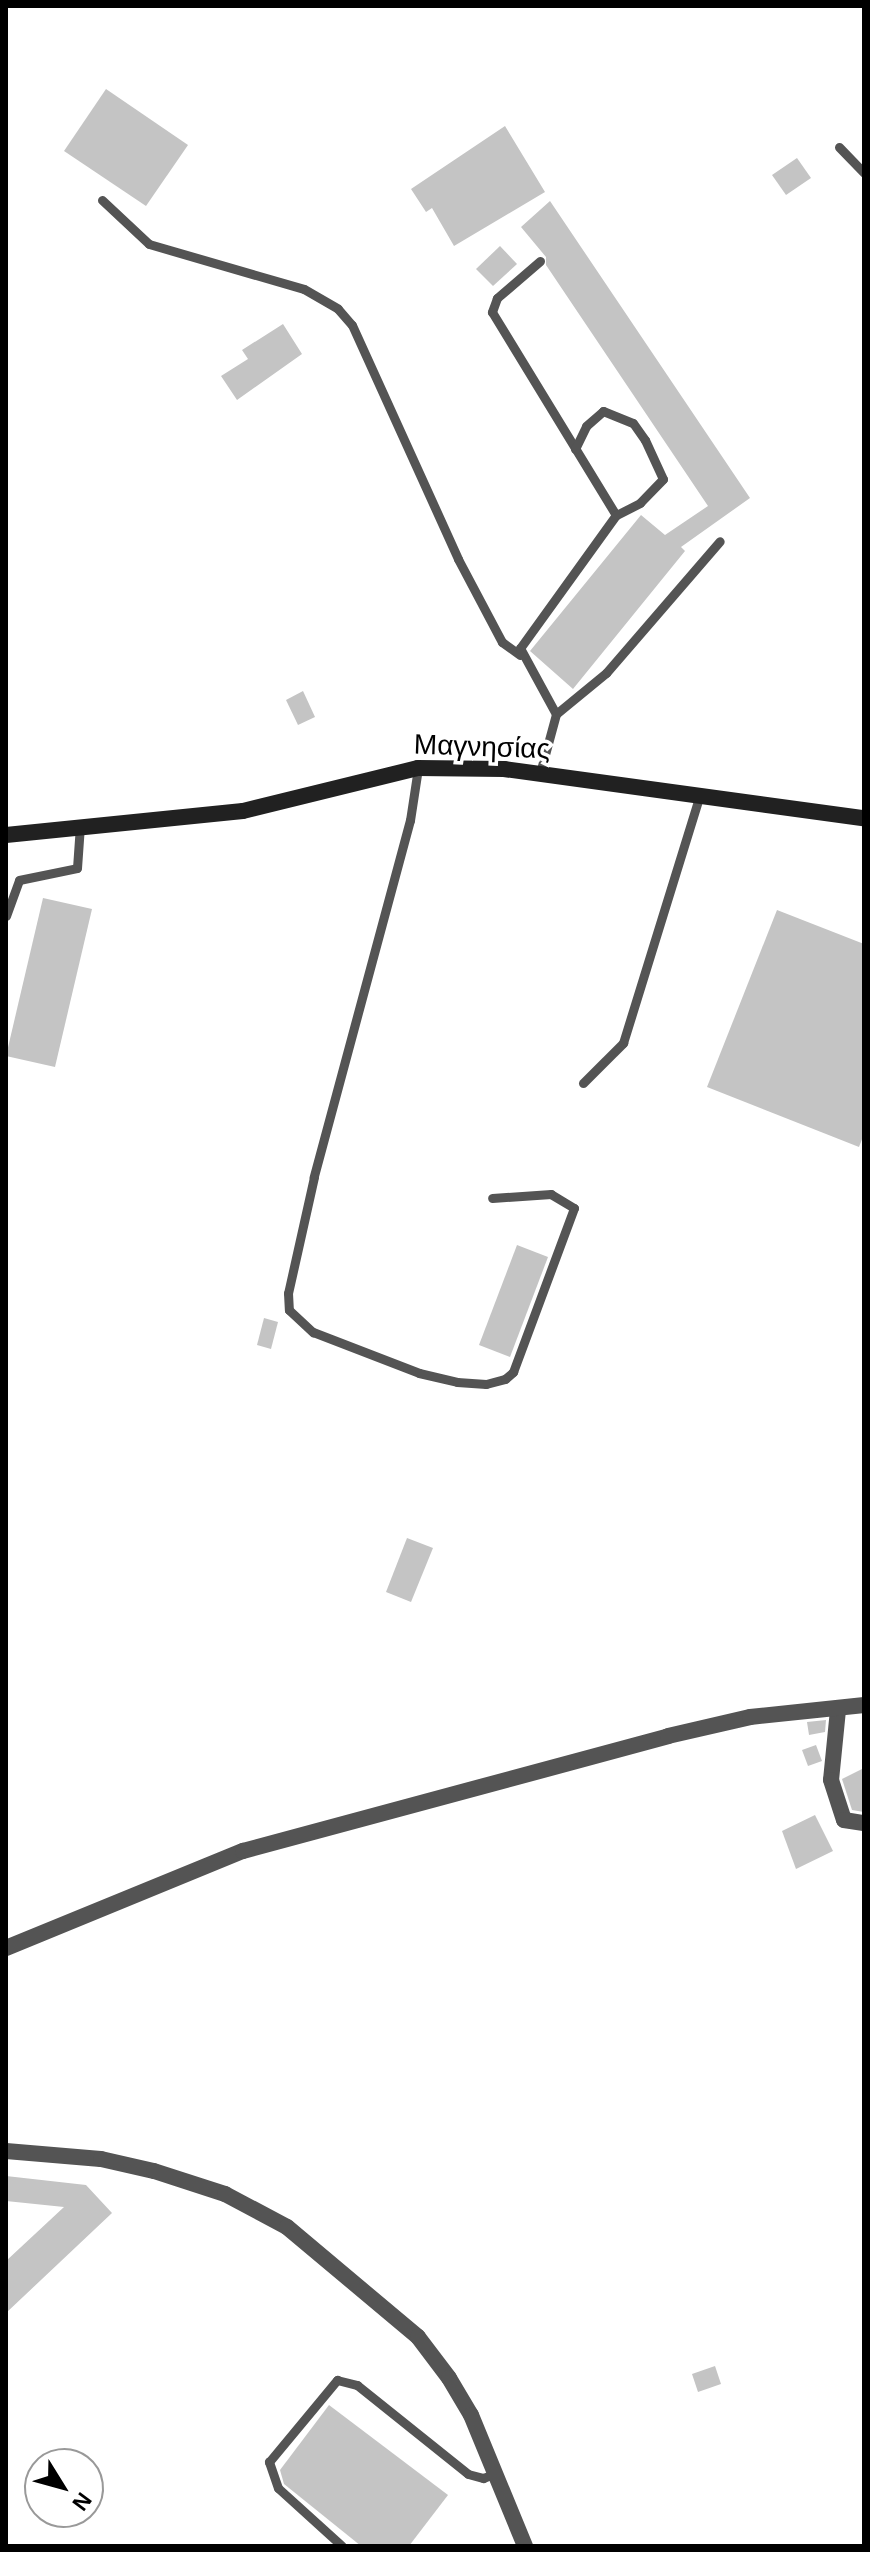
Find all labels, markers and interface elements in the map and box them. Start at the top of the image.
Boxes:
street label: Μαγνησίας [413,728,551,766]
north arrow [24,2448,104,2528]
text: N [67,2488,97,2515]

